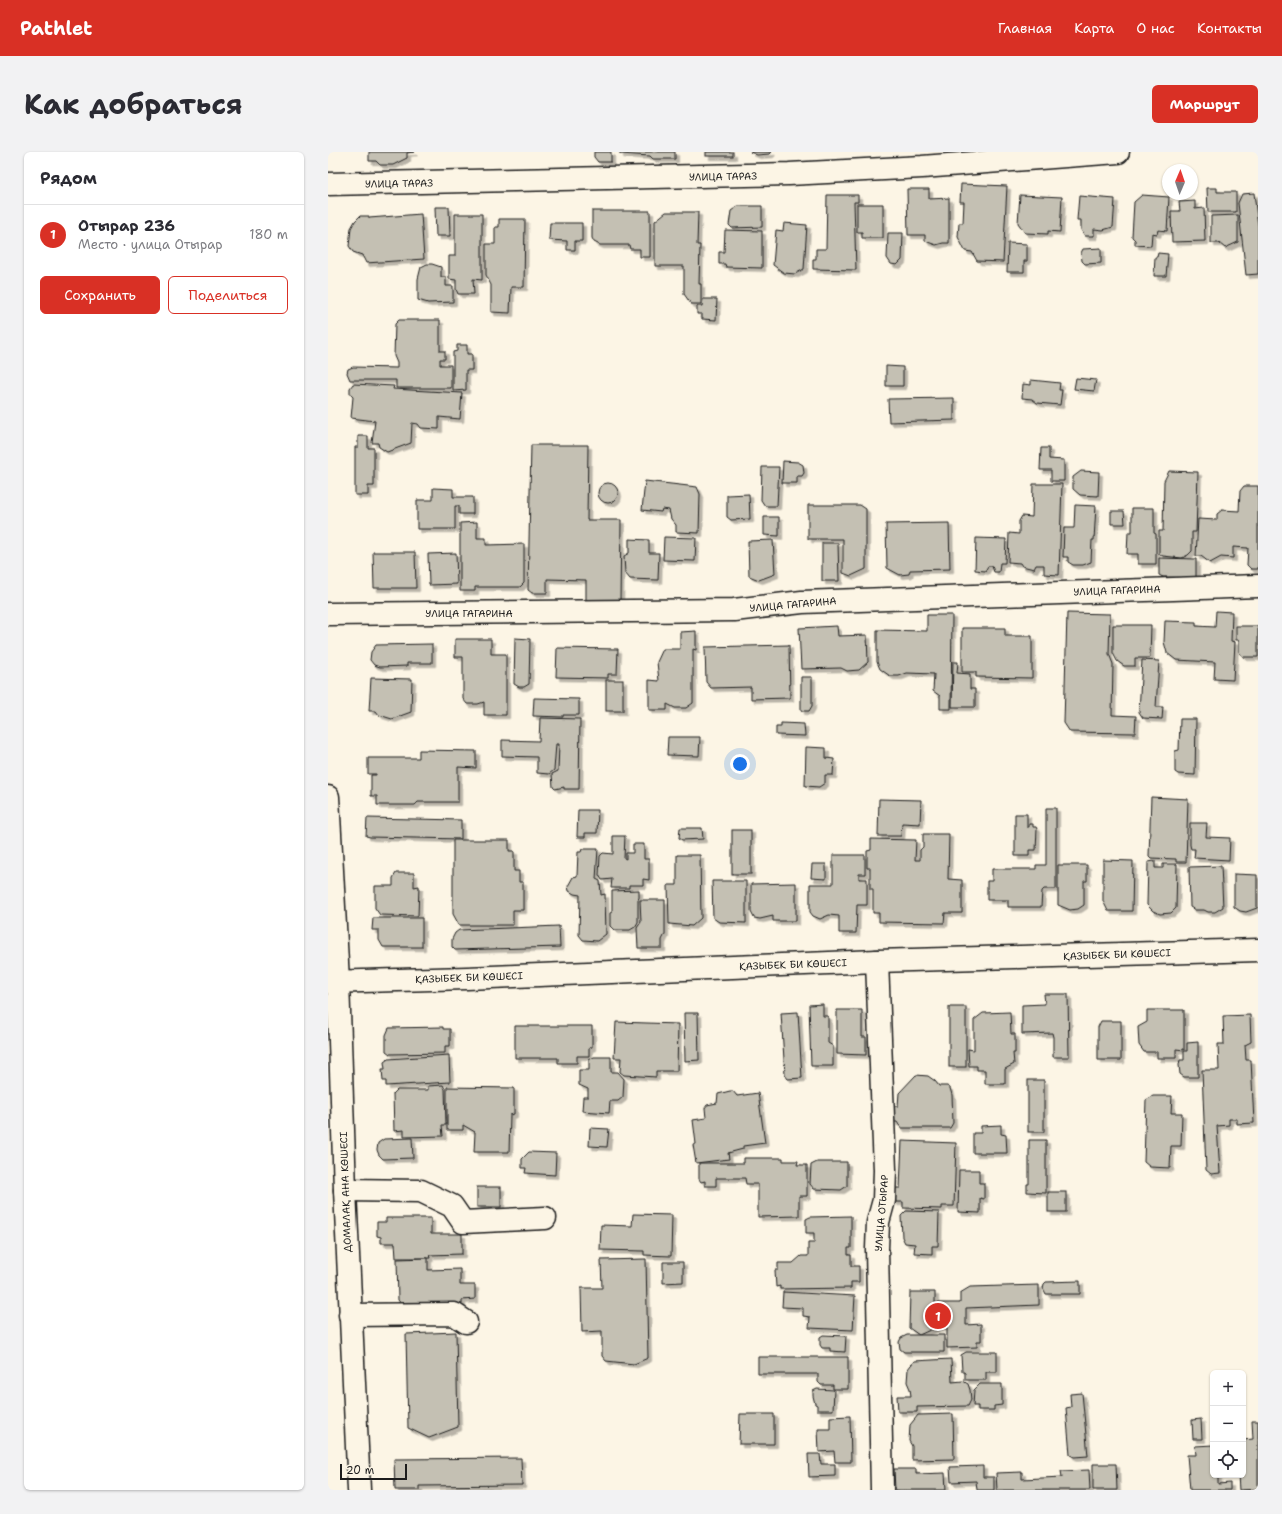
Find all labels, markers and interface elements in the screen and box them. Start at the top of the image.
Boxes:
text: Pathlet [20,16,92,41]
text: Главная [998,19,1052,37]
text: Карта [1074,19,1114,37]
text: О нас [1136,19,1175,37]
text: Контакты [1197,19,1262,37]
text: Как добраться [24,85,243,123]
button: Маршрут [1152,85,1258,123]
north arrow [1162,164,1198,200]
text: Рядом [40,167,97,189]
street label: УЛИЦА ТАРАЗ [689,169,757,184]
street label: УЛИЦА ТАРАЗ [365,176,433,191]
text: Отырар 236 [78,216,175,236]
text: 1 [50,226,56,243]
text: 180 m [249,226,288,243]
text: Место · улица Отырар [78,236,223,253]
button: Сохранить [40,276,160,314]
button: Поделиться [168,276,288,314]
street label: УЛИЦА ГАГАРИНА [1073,582,1161,599]
street label: УЛИЦА ГАГАРИНА [749,594,837,615]
street label: УЛИЦА ГАГАРИНА [425,607,513,620]
your location [730,754,750,774]
street label: ҚАЗЫБЕК БИ КӨШЕСІ [1063,946,1172,963]
street label: ҚАЗЫБЕК БИ КӨШЕСІ [739,956,848,973]
street label: ҚАЗЫБЕК БИ КӨШЕСІ [415,969,524,986]
street label: ДОМАЛАҚ АНА КӨШЕСІ [337,1131,354,1252]
street label: УЛИЦА ОТЫРАР [872,1174,891,1252]
pin: 1 [925,1301,951,1331]
map controls [1210,1370,1246,1478]
button: + [1210,1370,1246,1406]
button: − [1210,1406,1246,1442]
button: locate [1210,1442,1246,1478]
scale bar [340,1462,407,1481]
text: 20 m [346,1463,374,1478]

